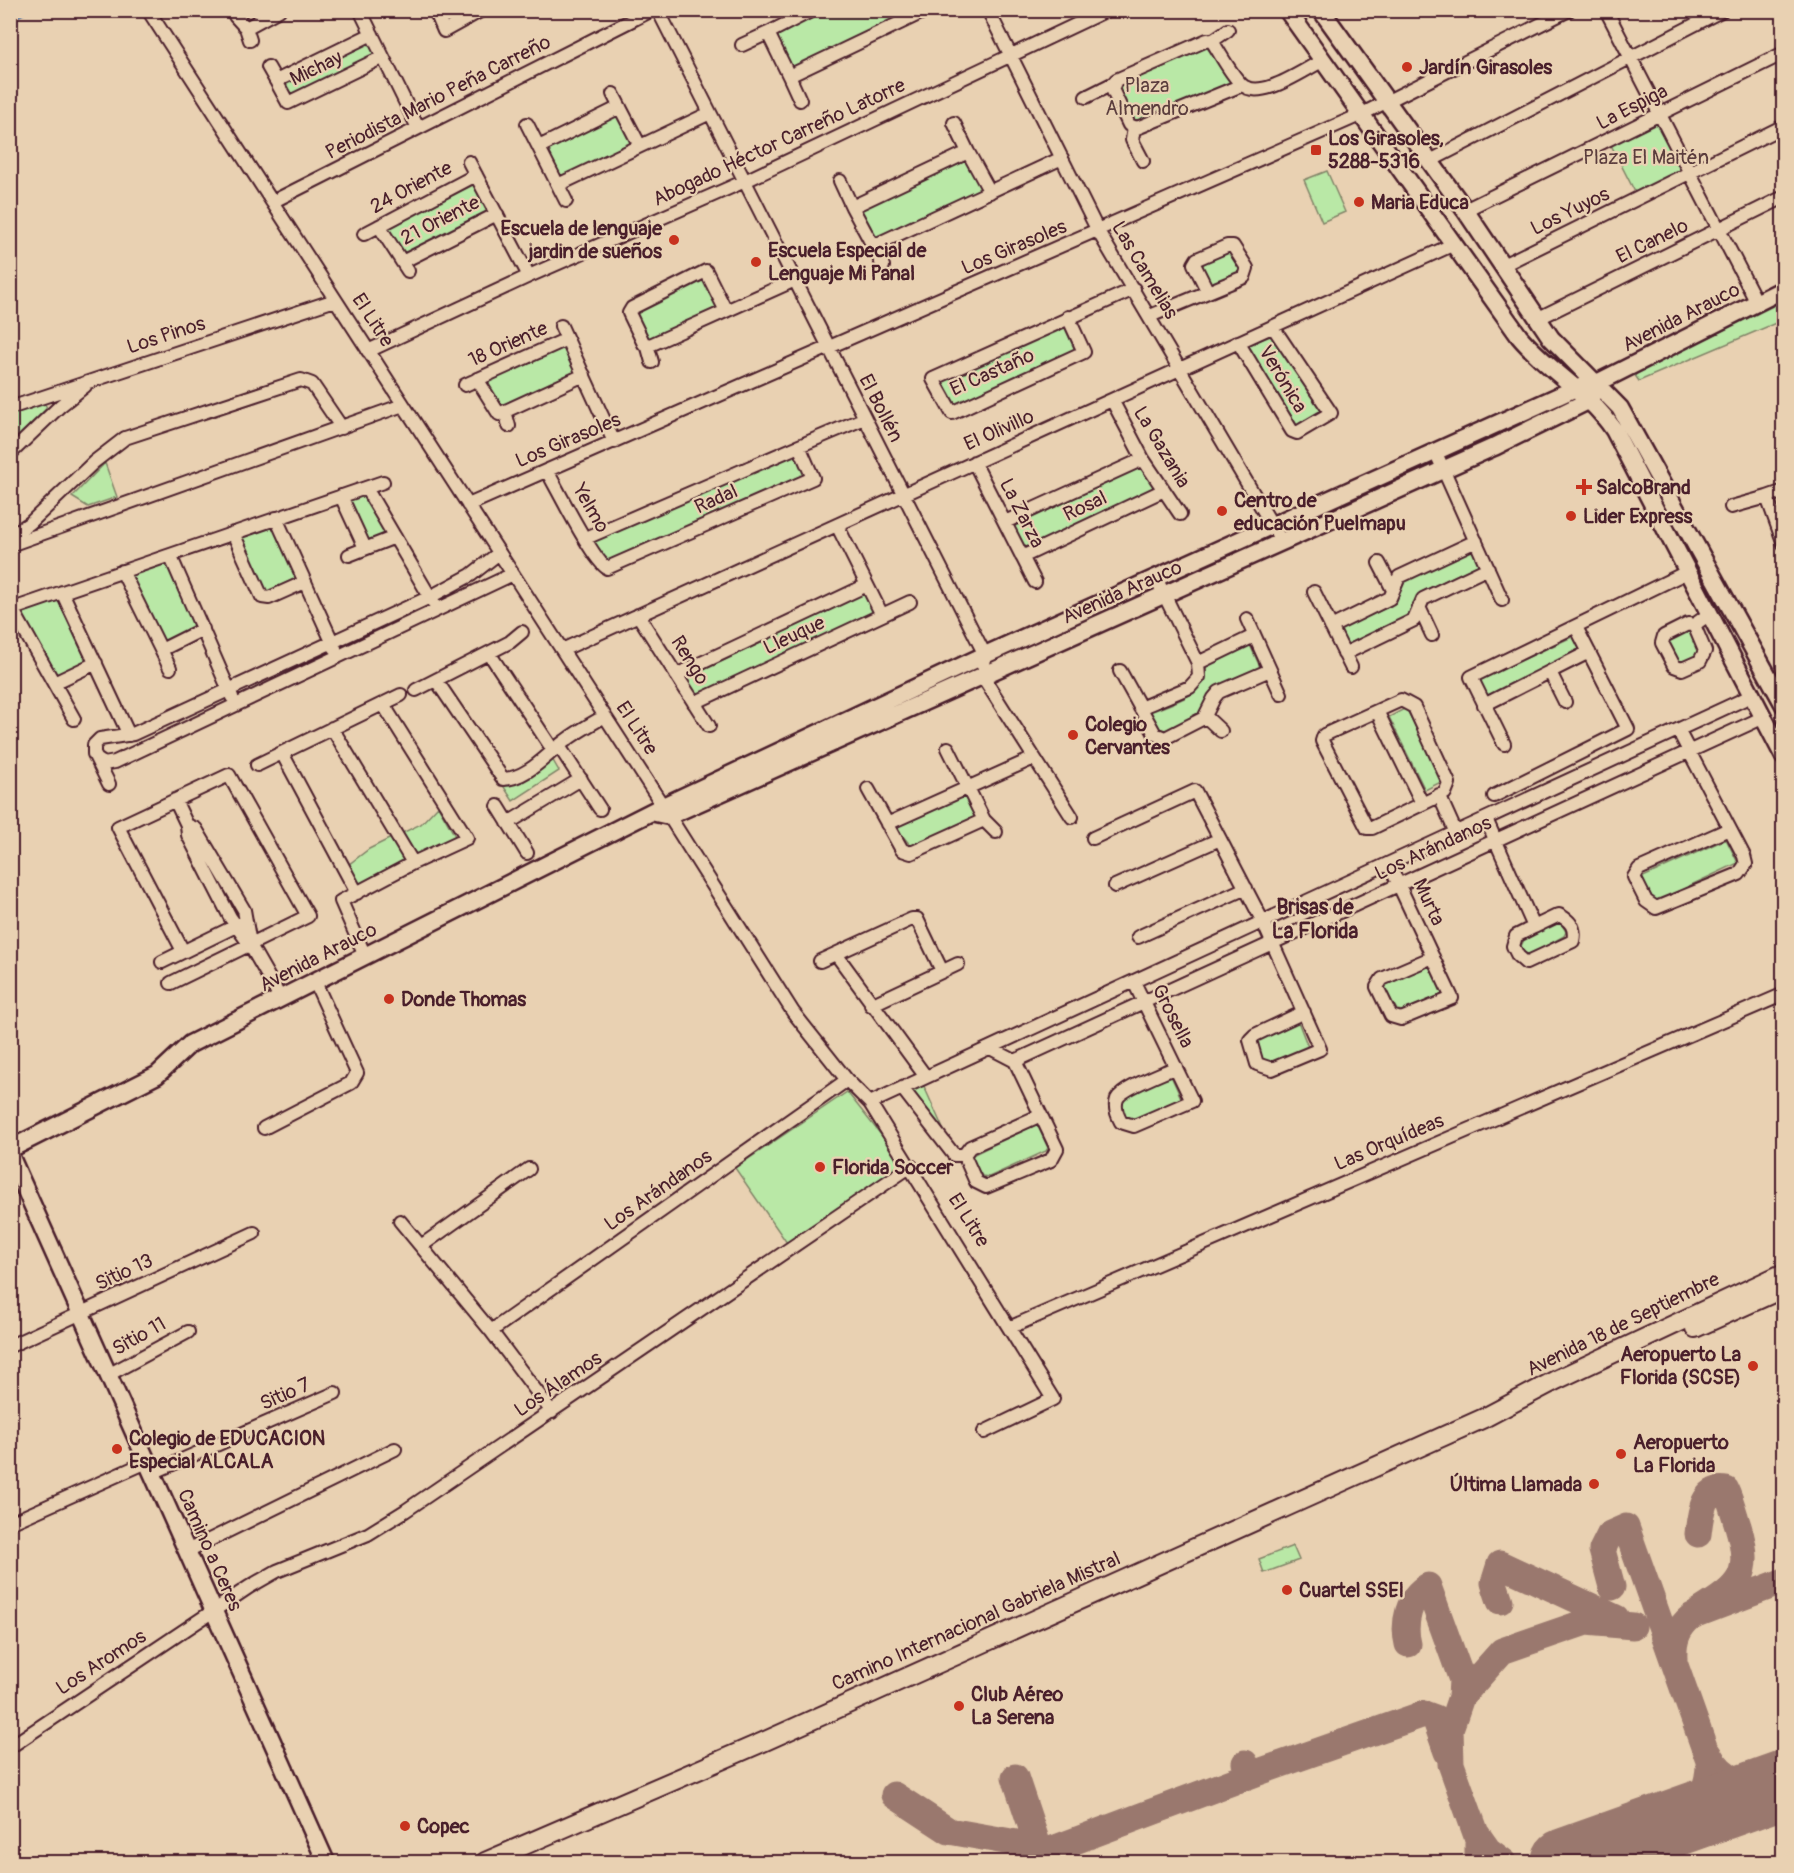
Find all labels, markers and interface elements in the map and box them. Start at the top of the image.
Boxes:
street label: Periodista Mario Peña Carreño [321,29,555,165]
street label: Michay [286,44,347,91]
place label: Jardín Girasoles [1419,55,1552,80]
marker: Jardín Girasoles [1400,60,1414,74]
street label: Abogado Héctor Carreño Latorre [649,72,909,212]
park label: Plaza Almendro [1105,73,1189,121]
street label: La Espiga [1592,78,1672,136]
place label: Los Girasoles, 5288-5316 [1328,126,1444,174]
marker: Los Girasoles, 5288-5316 [1309,143,1323,157]
park label: Plaza El Maitén [1583,145,1709,170]
street label: 24 Oriente [366,155,456,219]
street label: Los Yuyos [1526,181,1614,241]
street label: 21 Oriente [396,189,484,250]
place label: Maria Educa [1371,190,1469,215]
marker: Maria Educa [1352,195,1366,209]
street label: El Canelo [1612,213,1692,269]
street label: Los Girasoles [958,214,1070,280]
place label: Escuela de lenguaje jardin de sueños [501,216,663,264]
street label: Las Camelias [1106,217,1184,323]
marker: Escuela de lenguaje jardin de sueños [667,233,681,247]
place label: Escuela Especial de Lenguaje Mi Panal [768,238,928,286]
marker: Escuela Especial de Lenguaje Mi Panal [749,255,763,269]
street label: Avenida Arauco [1618,277,1744,357]
street label: El Litre [346,288,400,352]
street label: Los Pinos [124,311,208,359]
street label: 18 Oriente [464,315,552,373]
street label: Verónica [1253,341,1313,417]
street label: El Castaño [946,342,1038,402]
street label: El Bollén [853,370,909,446]
street label: La Gazania [1128,402,1196,492]
street label: El Olivillo [960,403,1038,456]
street label: Los Girasoles [512,407,624,473]
street label: La Zarza [994,474,1050,552]
place label: SalcoBrand [1596,475,1691,500]
street label: Yelmo [567,478,615,537]
street label: Radal [690,478,742,520]
marker: SalcoBrand [1577,480,1591,494]
street label: Rosal [1059,485,1111,527]
place label: Centro de educación Puelmapu [1233,488,1406,536]
marker: Centro de educación Puelmapu [1215,504,1229,518]
place label: Lider Express [1583,504,1693,529]
marker: Lider Express [1564,509,1578,523]
street label: Avenida Arauco [1058,554,1186,630]
street label: Lleuque [759,610,829,660]
street label: Rengo [665,631,715,689]
street label: El Litre [610,696,664,760]
place label: Colegio Cervantes [1085,712,1170,760]
marker: Colegio Cervantes [1066,728,1080,742]
street label: Los Arándanos [1371,810,1495,886]
street label: Murta [1407,875,1451,929]
district label: Brisas de La Florida [1272,894,1358,945]
street label: Avenida Arauco [255,917,381,997]
street label: Grosella [1146,980,1200,1052]
place label: Donde Thomas [401,987,526,1012]
marker: Donde Thomas [382,992,396,1006]
street label: Las Orquídeas [1330,1108,1448,1176]
street label: Los Arándanos [599,1144,717,1236]
place label: Florida Soccer [832,1155,954,1180]
marker: Florida Soccer [813,1160,827,1174]
street label: El Litre [943,1188,995,1252]
street label: Sitio 13 [91,1248,157,1296]
street label: Avenida 18 de Septiembre [1523,1266,1724,1382]
street label: Sitio 11 [108,1311,170,1361]
place label: Aeropuerto La Florida (SCSE) [1620,1342,1741,1390]
street label: Los Álamos [509,1346,607,1422]
marker: Aeropuerto La Florida (SCSE) [1746,1359,1760,1373]
street label: Sitio 7 [256,1372,314,1416]
place label: Colegio de EDUCACION Especial ALCALA [129,1426,325,1474]
place label: Aeropuerto La Florida [1633,1430,1729,1478]
marker: Colegio de EDUCACION Especial ALCALA [110,1442,124,1456]
marker: Aeropuerto La Florida [1614,1447,1628,1461]
place label: Última Llamada [1450,1472,1582,1497]
marker: Última Llamada [1587,1477,1601,1491]
street label: Camino a Ceres [172,1485,248,1615]
street label: Camino Internacional Gabriela Mistral [828,1546,1124,1696]
place label: Cuartel SSEI [1299,1578,1404,1603]
marker: Cuartel SSEI [1280,1583,1294,1597]
street label: Los Aromos [51,1624,151,1700]
place label: Club Aéreo La Serena [971,1682,1064,1730]
marker: Club Aéreo La Serena [952,1699,966,1713]
place label: Copec [417,1814,470,1839]
marker: Copec [398,1819,412,1833]

